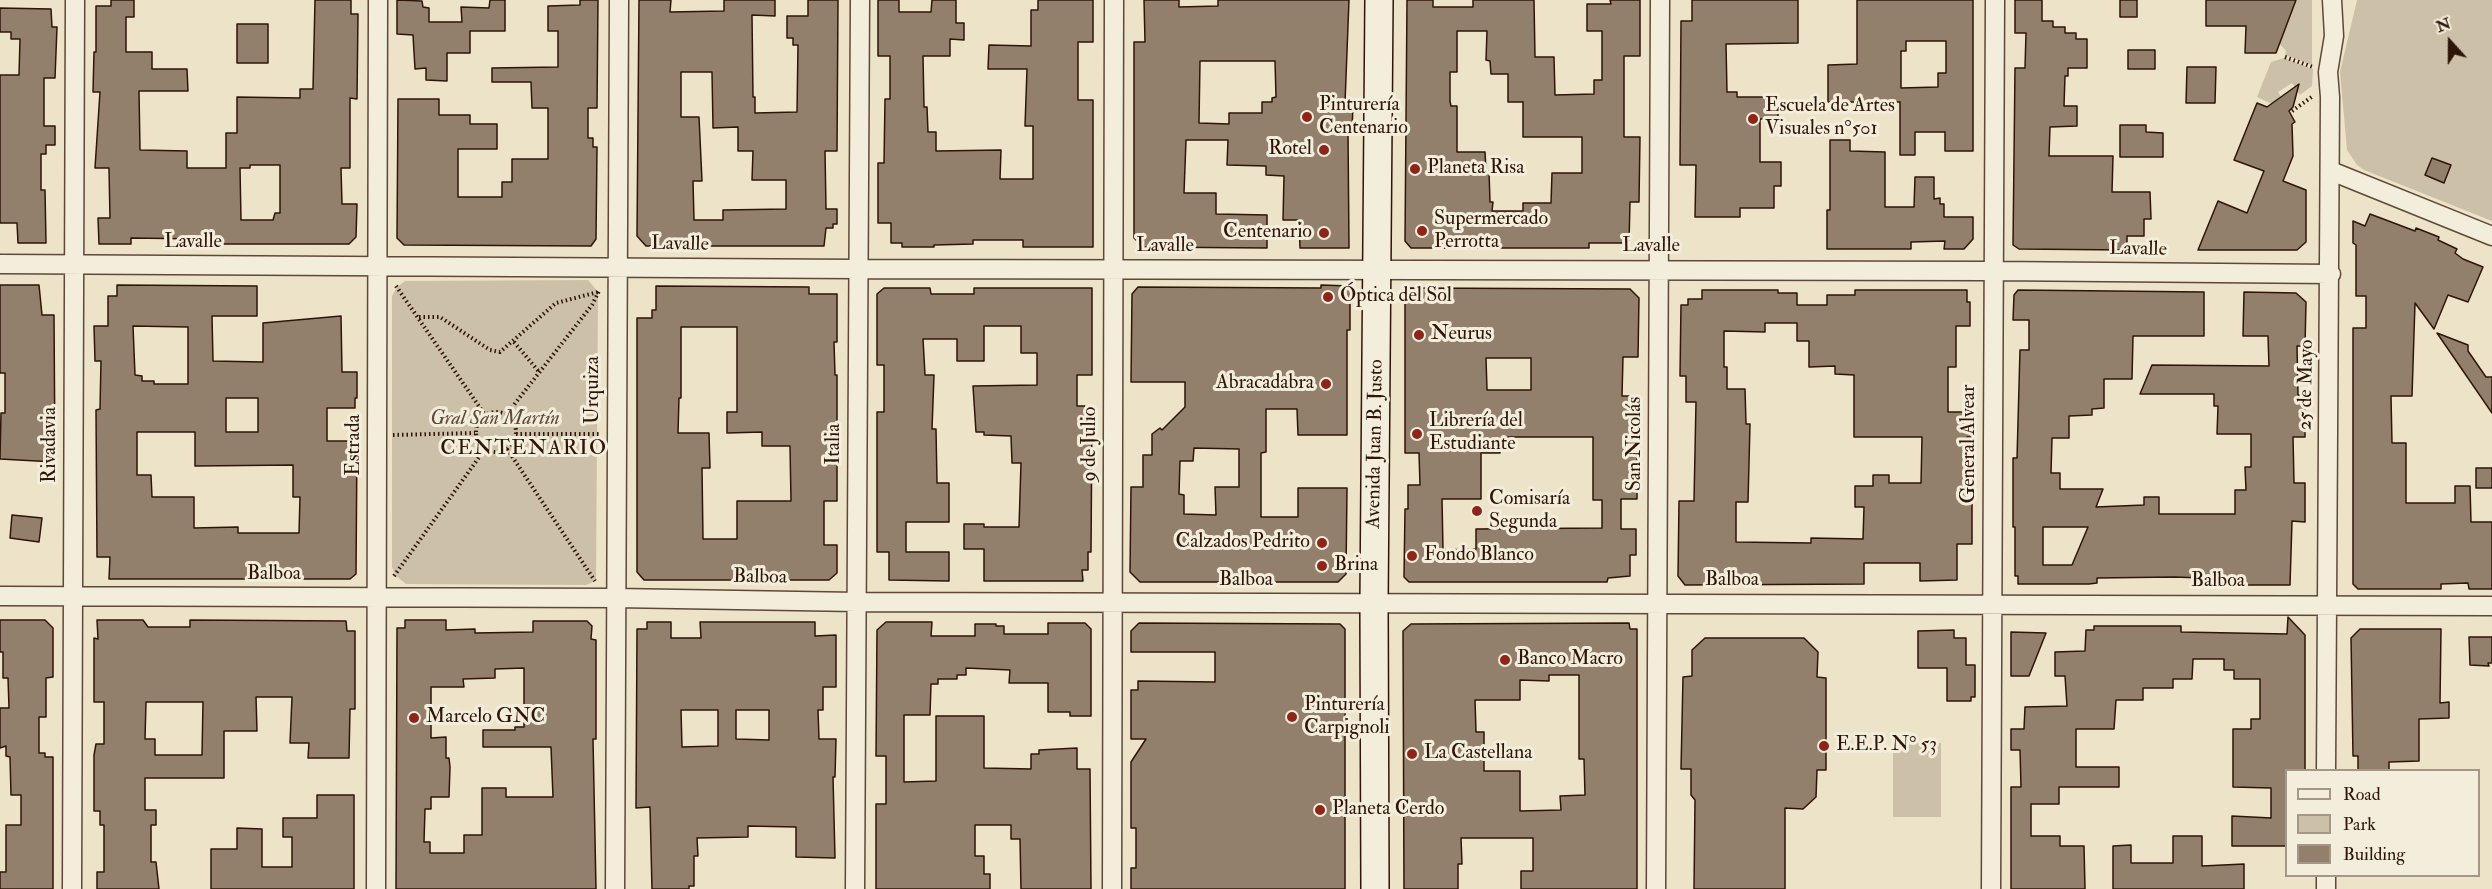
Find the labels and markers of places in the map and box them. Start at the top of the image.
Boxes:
place label: Pinturería Centenario [1319,94,1408,141]
place label: Escuela de Artes Visuales n°501 [1765,95,1895,142]
marker: Pinturería Centenario [1300,110,1314,124]
marker: Escuela de Artes Visuales n°501 [1746,112,1760,126]
place label: Rotel [1268,138,1312,162]
marker: Rotel [1317,143,1331,157]
place label: Planeta Risa [1427,157,1524,181]
marker: Planeta Risa [1408,162,1422,176]
place label: Supermercado Perrotta [1434,208,1548,255]
place label: Centenario [1223,221,1312,245]
marker: Supermercado Perrotta [1415,224,1429,238]
marker: Centenario [1317,226,1331,240]
place label: Óptica del Sol [1340,285,1452,309]
marker: Óptica del Sol [1321,290,1335,304]
place label: Neurus [1431,323,1492,347]
marker: Neurus [1412,328,1426,342]
place label: Abracadabra [1216,372,1314,396]
marker: Abracadabra [1319,377,1333,391]
place label: Librería del Estudiante [1429,410,1523,457]
marker: Librería del Estudiante [1410,427,1424,441]
place label: Comisaría Segunda [1489,488,1570,535]
marker: Comisaría Segunda [1470,504,1484,518]
place label: Calzados Pedrito [1176,531,1310,555]
marker: Calzados Pedrito [1315,536,1329,550]
place label: Fondo Blanco [1424,544,1534,568]
marker: Fondo Blanco [1405,549,1419,563]
place label: Brina [1334,554,1378,578]
marker: Brina [1315,559,1329,573]
place label: Banco Macro [1517,648,1623,672]
marker: Banco Macro [1498,653,1512,667]
place label: Pinturería Carpignoli [1304,694,1390,741]
place label: Marcelo GNC [426,706,545,730]
marker: Pinturería Carpignoli [1285,710,1299,724]
marker: Marcelo GNC [407,711,421,725]
place label: E.E.P. N° 53 [1836,734,1937,758]
marker: E.E.P. N° 53 [1817,739,1831,753]
place label: La Castellana [1424,742,1532,766]
marker: La Castellana [1405,747,1419,761]
place label: Planeta Cerdo [1332,798,1444,822]
marker: Planeta Cerdo [1313,803,1327,817]

